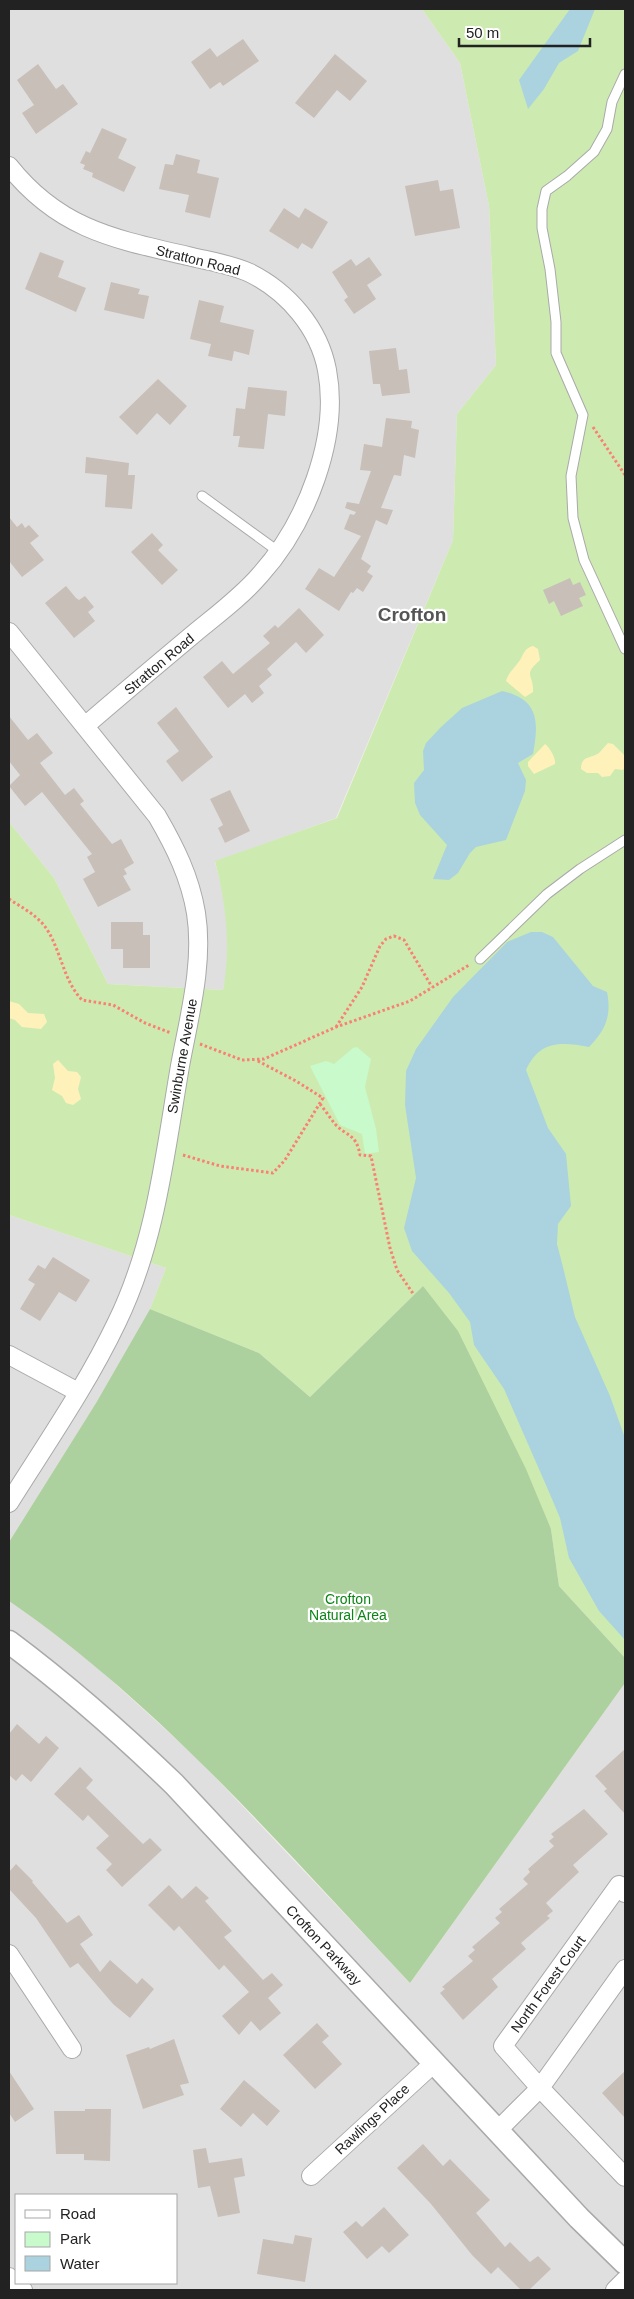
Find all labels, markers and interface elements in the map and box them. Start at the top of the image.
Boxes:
scale bar [459,15,590,47]
text: 50 m [466,24,499,41]
street label: Stratton Road [154,242,242,278]
district label: Crofton [378,604,446,625]
street label: Stratton Road [121,630,197,698]
street label: Swinburne Avenue [164,997,200,1115]
park label: Crofton Natural Area [309,1591,387,1623]
street label: Crofton Parkway [283,1902,365,1988]
street label: North Forest Court [507,1932,589,2036]
street label: Rawlings Place [332,2080,413,2157]
legend [15,2194,178,2284]
text: Road [60,2205,96,2222]
text: Park [60,2230,91,2247]
text: Water [60,2255,99,2272]

